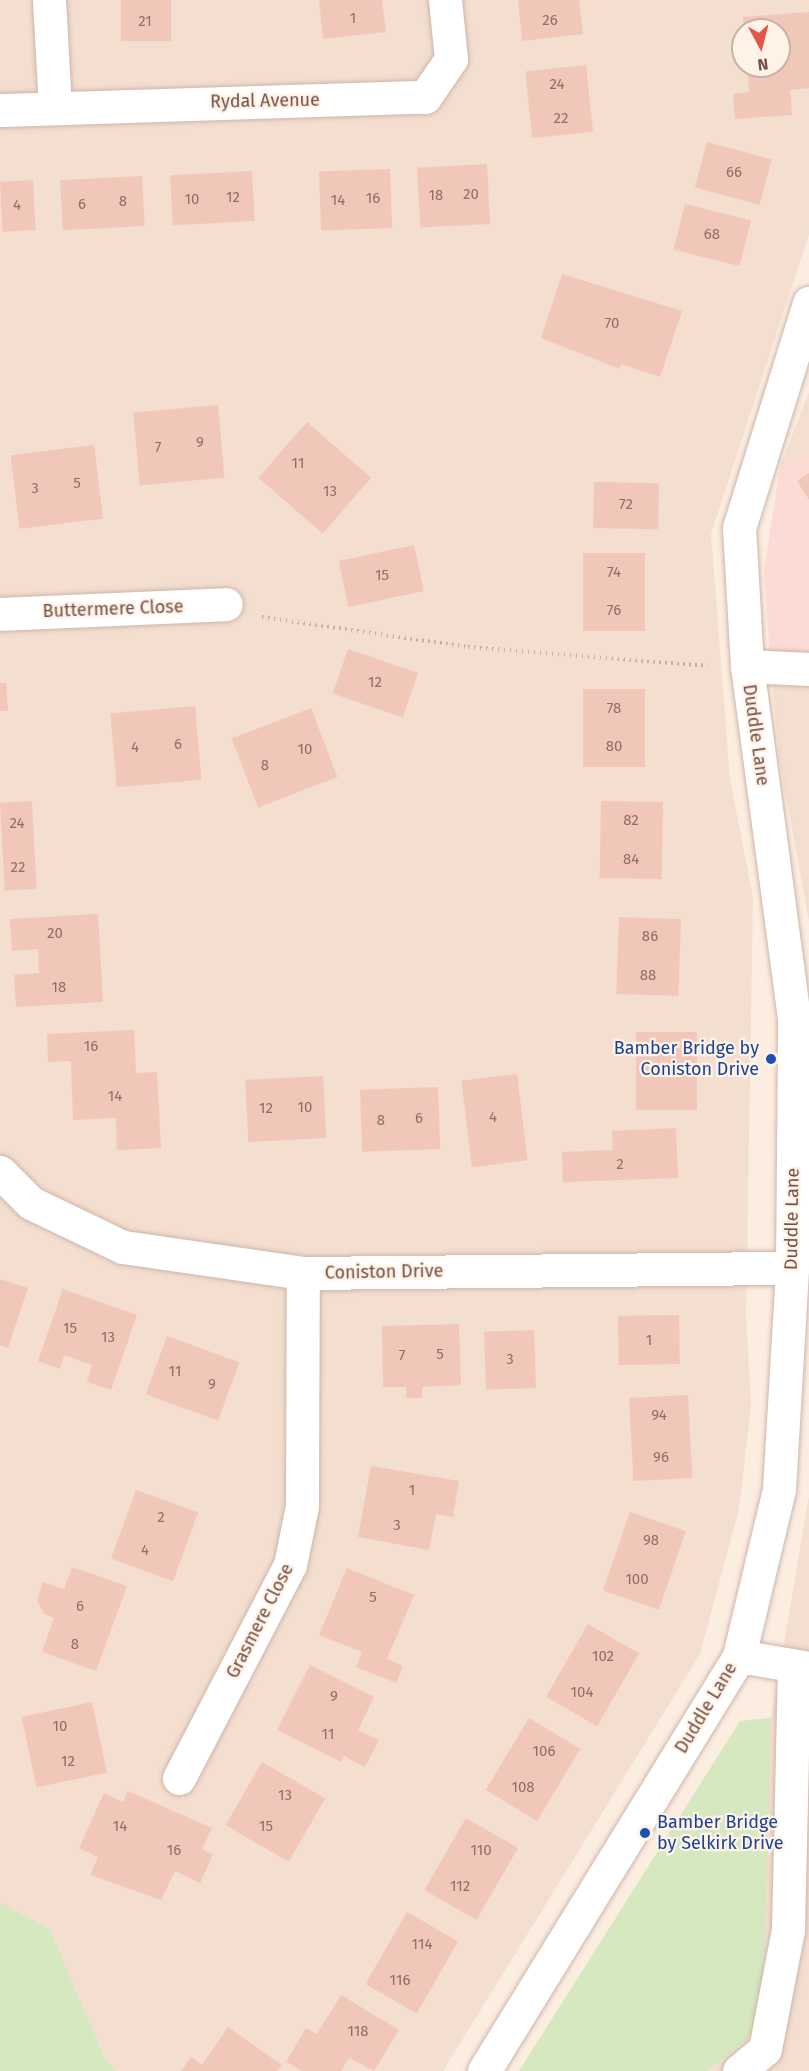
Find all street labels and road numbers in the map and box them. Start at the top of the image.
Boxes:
street label: Rydal Avenue [210,89,320,113]
street label: Buttermere Close [42,596,184,622]
street label: Duddle Lane [738,683,774,787]
street label: Duddle Lane [780,1168,804,1270]
street label: Coniston Drive [325,1260,443,1284]
street label: Grasmere Close [222,1560,298,1682]
street label: Duddle Lane [670,1659,742,1757]

